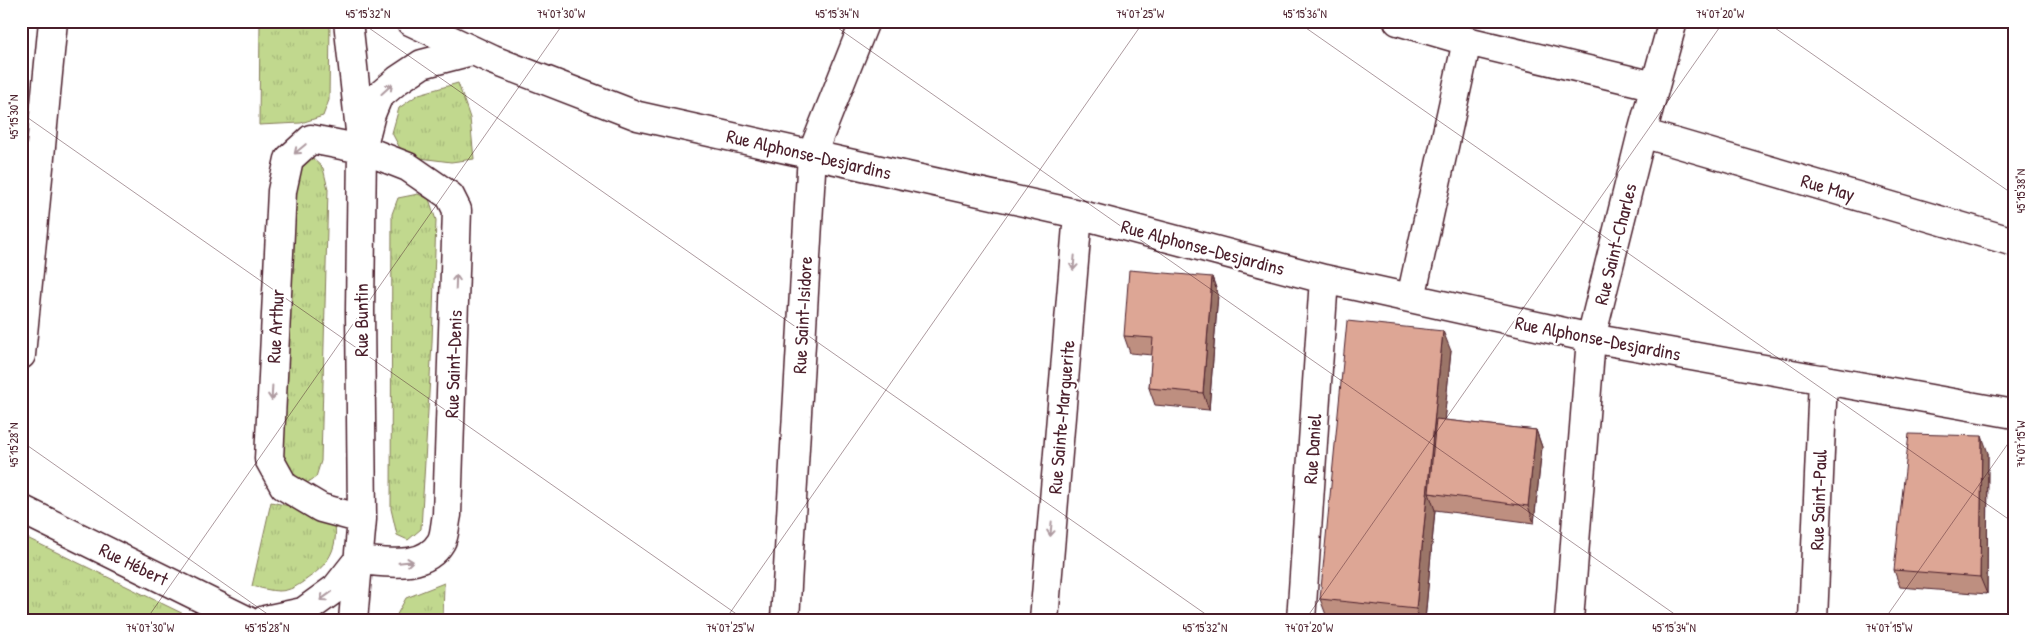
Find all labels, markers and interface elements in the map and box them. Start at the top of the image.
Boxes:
text: 45°15'32"N [346,5,390,22]
text: 74°07'30"W [537,5,586,22]
text: 45°15'34"N [815,5,859,22]
text: 74°07'25"W [1116,5,1165,22]
text: 45°15'36"N [1283,5,1327,22]
text: 74°07'20"W [1696,5,1745,22]
one-way arrow [381,84,394,95]
text: 45°15'30"N [5,95,22,139]
street label: Rue Alphonse-Desjardins [724,122,894,186]
one-way arrow [294,143,307,154]
street label: Rue May [1798,167,1858,207]
text: 45°15'38"N [2012,169,2029,213]
street label: Rue Saint-Charles [1587,180,1643,308]
street label: Rue Alphonse-Desjardins [1118,213,1288,281]
one-way arrow [1069,254,1078,270]
street label: Rue Saint-Isidore [786,255,818,374]
one-way arrow [451,274,460,290]
street label: Rue Buntin [348,283,374,357]
street label: Rue Arthur [260,288,290,364]
street label: Rue Alphonse-Desjardins [1513,309,1683,367]
street label: Rue Saint-Denis [438,310,468,418]
street label: Rue Sainte-Marguerite [1041,339,1081,495]
one-way arrow [267,384,276,400]
street label: Rue Daniel [1297,412,1327,485]
text: 74°07'15"W [2012,420,2029,467]
text: 45°15'28"N [5,423,22,467]
street label: Rue Saint-Paul [1803,448,1833,551]
one-way arrow [1047,521,1056,537]
street label: Rue Hébert [95,536,173,592]
one-way arrow [398,557,414,567]
one-way arrow [319,591,333,601]
text: 74°07'30"W [126,619,175,636]
text: 45°15'28"N [245,619,289,636]
text: 74°07'25"W [706,619,755,636]
text: 45°15'32"N [1183,619,1227,636]
text: 74°07'20"W [1285,619,1334,636]
text: 45°15'34"N [1652,619,1696,636]
text: 74°07'15"W [1866,619,1913,636]

